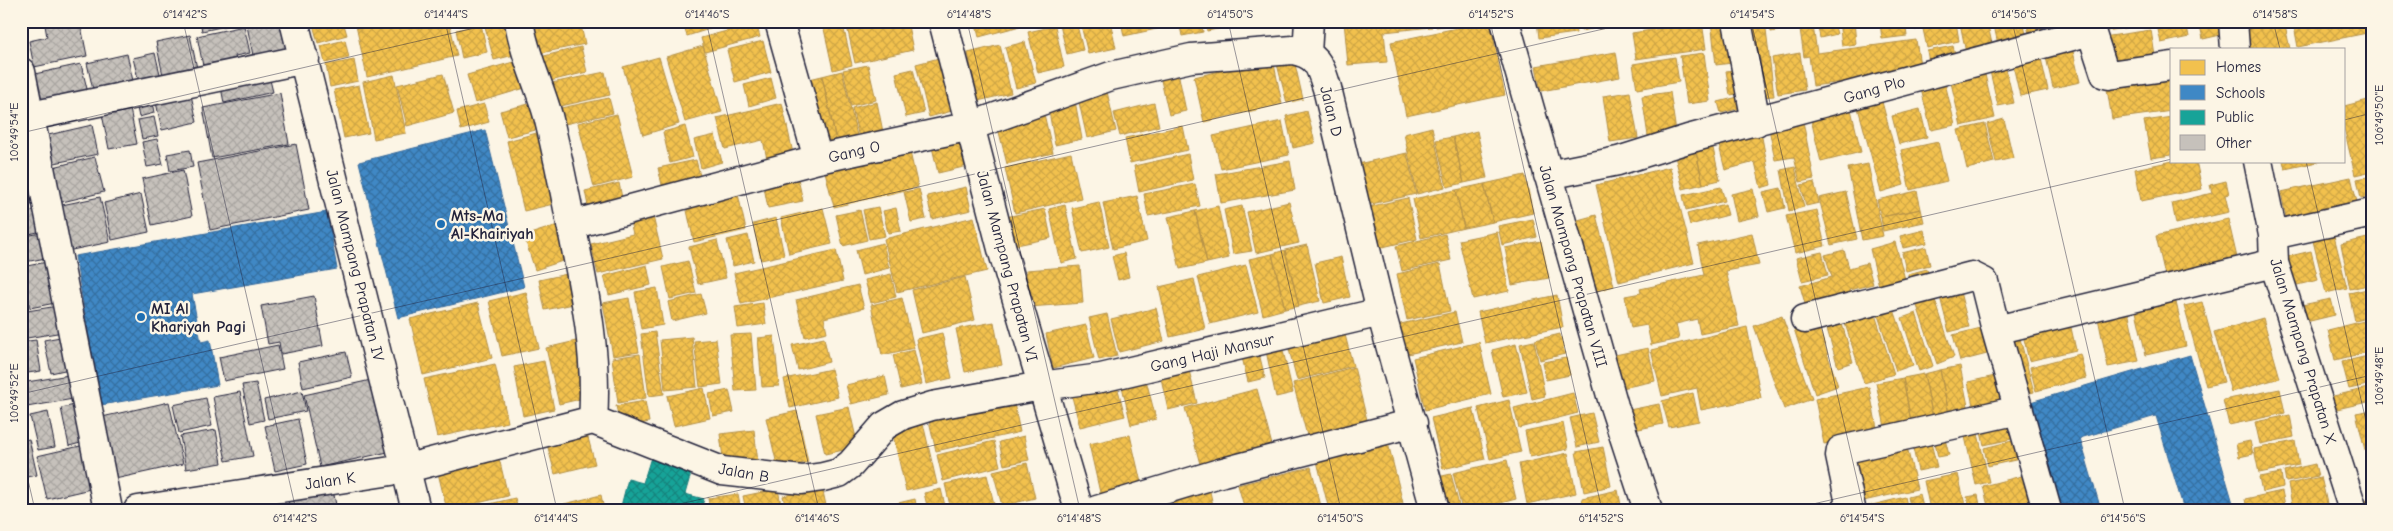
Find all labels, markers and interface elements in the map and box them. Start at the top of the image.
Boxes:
text: 6°14'42"S [163,7,208,21]
text: 6°14'44"S [424,7,468,21]
text: 6°14'46"S [685,7,730,21]
text: 6°14'48"S [947,7,992,21]
text: 6°14'50"S [1207,7,1253,21]
text: 6°14'52"S [1468,7,1514,21]
text: 6°14'54"S [1730,7,1775,21]
text: 6°14'56"S [1991,7,2037,21]
text: 6°14'58"S [2253,7,2298,21]
legend [2170,48,2346,162]
text: Homes [2216,58,2261,76]
street label: Gang Plo [1841,73,1907,107]
street label: Jalan D [1316,84,1346,138]
text: Schools [2216,84,2265,102]
text: 106°49'50"E [2372,85,2386,145]
text: 106°49'54"E [7,103,21,161]
text: Public [2216,108,2254,126]
text: Other [2216,134,2251,152]
street label: Gang O [827,137,882,167]
street label: Jalan Mampang Prapatan VIII [1535,163,1611,370]
street label: Jalan Mampang Prapatan IV [322,167,388,364]
street label: Jalan Mampang Prapatan VI [973,169,1041,364]
place label: Mts-Ma Al-Khairiyah [451,207,534,243]
marker: Mts-Ma Al-Khairiyah [435,218,447,230]
street label: Jalan Mampang Prapatan X [2266,256,2340,446]
place label: MI Al Khariyah Pagi [151,300,246,336]
marker: MI Al Khariyah Pagi [135,311,147,323]
street label: Gang Haji Mansur [1148,330,1277,376]
text: 106°49'48"E [2372,347,2386,405]
text: 106°49'52"E [7,363,21,423]
street label: Jalan B [717,460,771,486]
street label: Jalan K [304,469,356,493]
text: 6°14'42"S [273,511,318,525]
text: 6°14'44"S [534,511,578,525]
text: 6°14'46"S [795,511,840,525]
text: 6°14'48"S [1057,511,1102,525]
text: 6°14'50"S [1317,511,1363,525]
text: 6°14'52"S [1578,511,1624,525]
text: 6°14'54"S [1840,511,1885,525]
text: 6°14'56"S [2100,511,2146,525]

